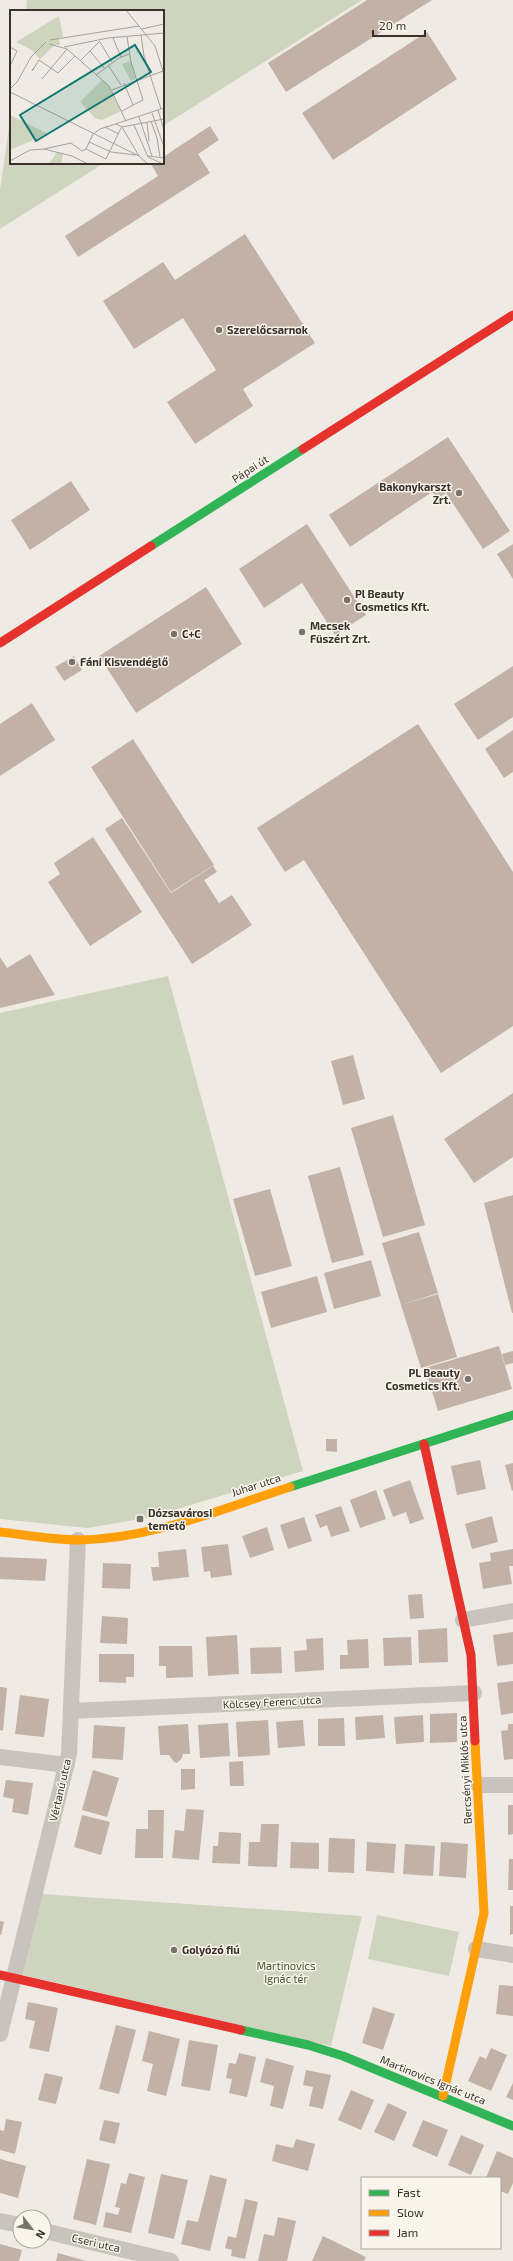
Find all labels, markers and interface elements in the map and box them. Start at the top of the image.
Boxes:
inset map [10,10,164,164]
scale bar [373,12,425,38]
text: 20 m [379,18,406,32]
place label: Szerelőcsarnok [227,323,309,336]
marker: Szerelőcsarnok [214,325,224,335]
street label: Pápai út [229,452,270,485]
place label: Bakonykarszt Zrt. [379,480,451,506]
marker: Bakonykarszt Zrt. [454,488,464,498]
place label: Pl Beauty Cosmetics Kft. [355,587,430,613]
marker: Pl Beauty Cosmetics Kft. [342,595,352,605]
place label: Mecsek Füszért Zrt. [310,619,371,645]
place label: C+C [182,627,201,640]
marker: Mecsek Füszért Zrt. [297,627,307,637]
marker: C+C [169,629,179,639]
place label: Fáni Kisvendéglő [80,655,169,668]
marker: Fáni Kisvendéglő [67,657,77,667]
place label: PL Beauty Cosmetics Kft. [385,1366,461,1392]
marker: PL Beauty Cosmetics Kft. [463,1374,473,1384]
street label: Juhar utca [230,1470,282,1499]
place label: Dózsavárosi temető [148,1506,212,1532]
marker: Dózsavárosi temető [135,1514,145,1524]
street label: Kölcsey Ferenc utca [222,1692,322,1711]
street label: Bercsényi Miklós utca [455,1715,474,1825]
street label: Vértanú utca [46,1757,73,1822]
place label: Golyózó fiú [182,1943,240,1957]
marker: Golyózó fiú [169,1945,179,1955]
park label: Martinovics Ignác tér [256,1959,316,1985]
street label: Martinovics Ignác utca [378,2052,488,2107]
legend [361,2177,501,2249]
text: Fast [397,2185,421,2199]
text: Slow [397,2205,424,2219]
north arrow [12,2209,52,2249]
text: Jam [397,2225,418,2239]
text: N [33,2228,49,2241]
street label: Cseri utca [71,2231,122,2254]

